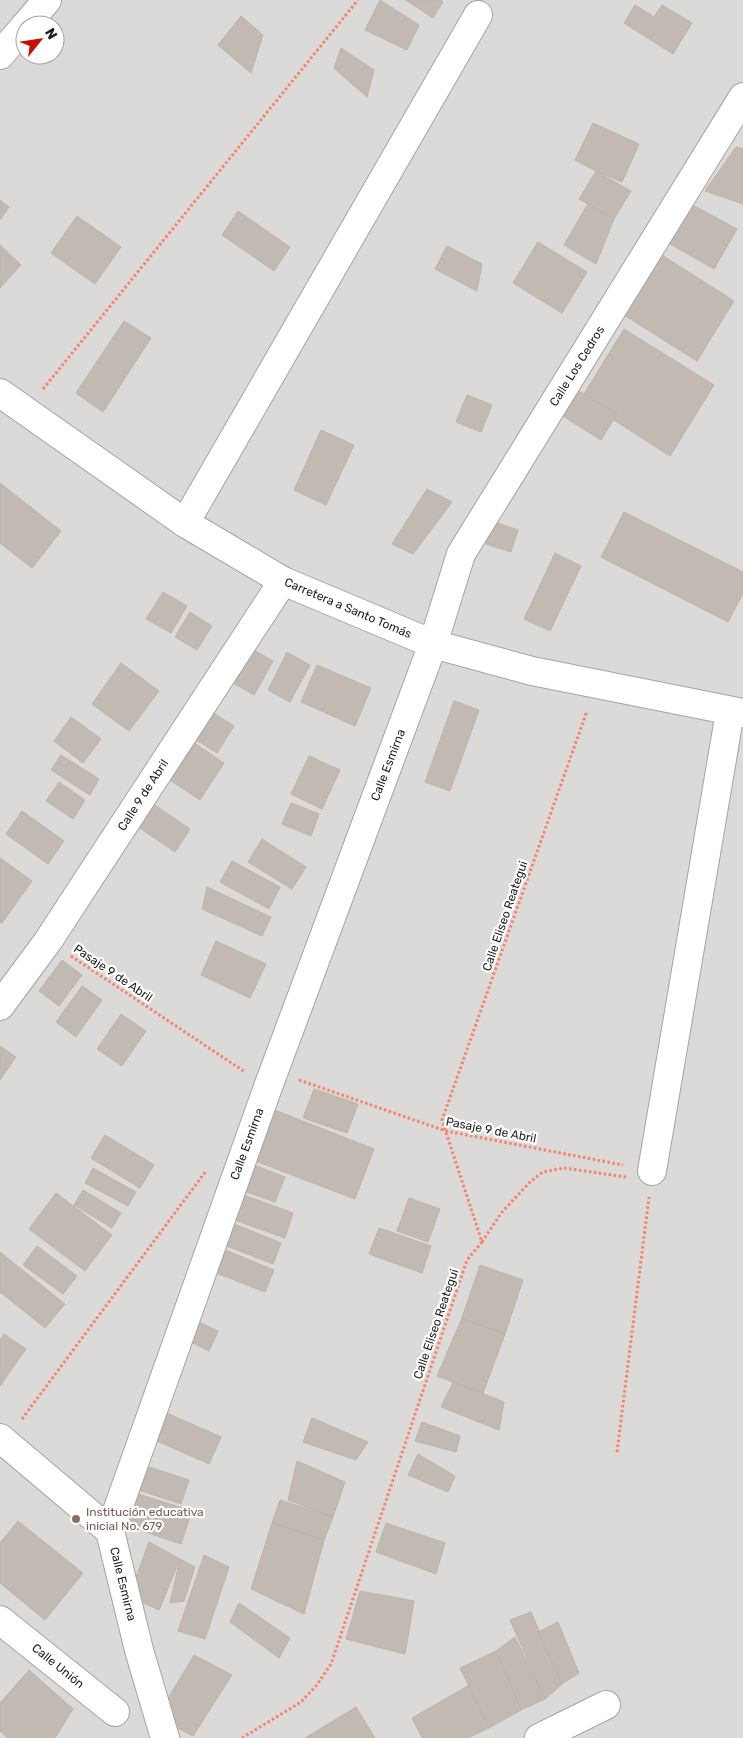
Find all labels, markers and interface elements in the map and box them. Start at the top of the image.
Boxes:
north arrow [15,15,65,65]
text: N [41,25,61,42]
street label: Calle Los Cedros [547,323,607,409]
street label: Carretera a Santo Tomás [282,575,414,641]
street label: Calle Esmirna [368,727,408,803]
street label: Calle 9 de Abril [115,757,171,833]
street label: Calle Eliseo Reategui [480,859,530,973]
street label: Pasaje 9 de Abril [71,942,155,1005]
street label: Calle Esmirna [228,1106,266,1182]
street label: Pasaje 9 de Abril [445,1114,538,1146]
street label: Calle Eliseo Reategui [411,1267,461,1381]
place label: Institución educativa inicial No. 679 [86,1505,204,1533]
marker: Institución educativa inicial No. 679 [70,1513,82,1525]
street label: Calle Esmirna [107,1546,139,1622]
street label: Calle Unión [29,1641,87,1691]

